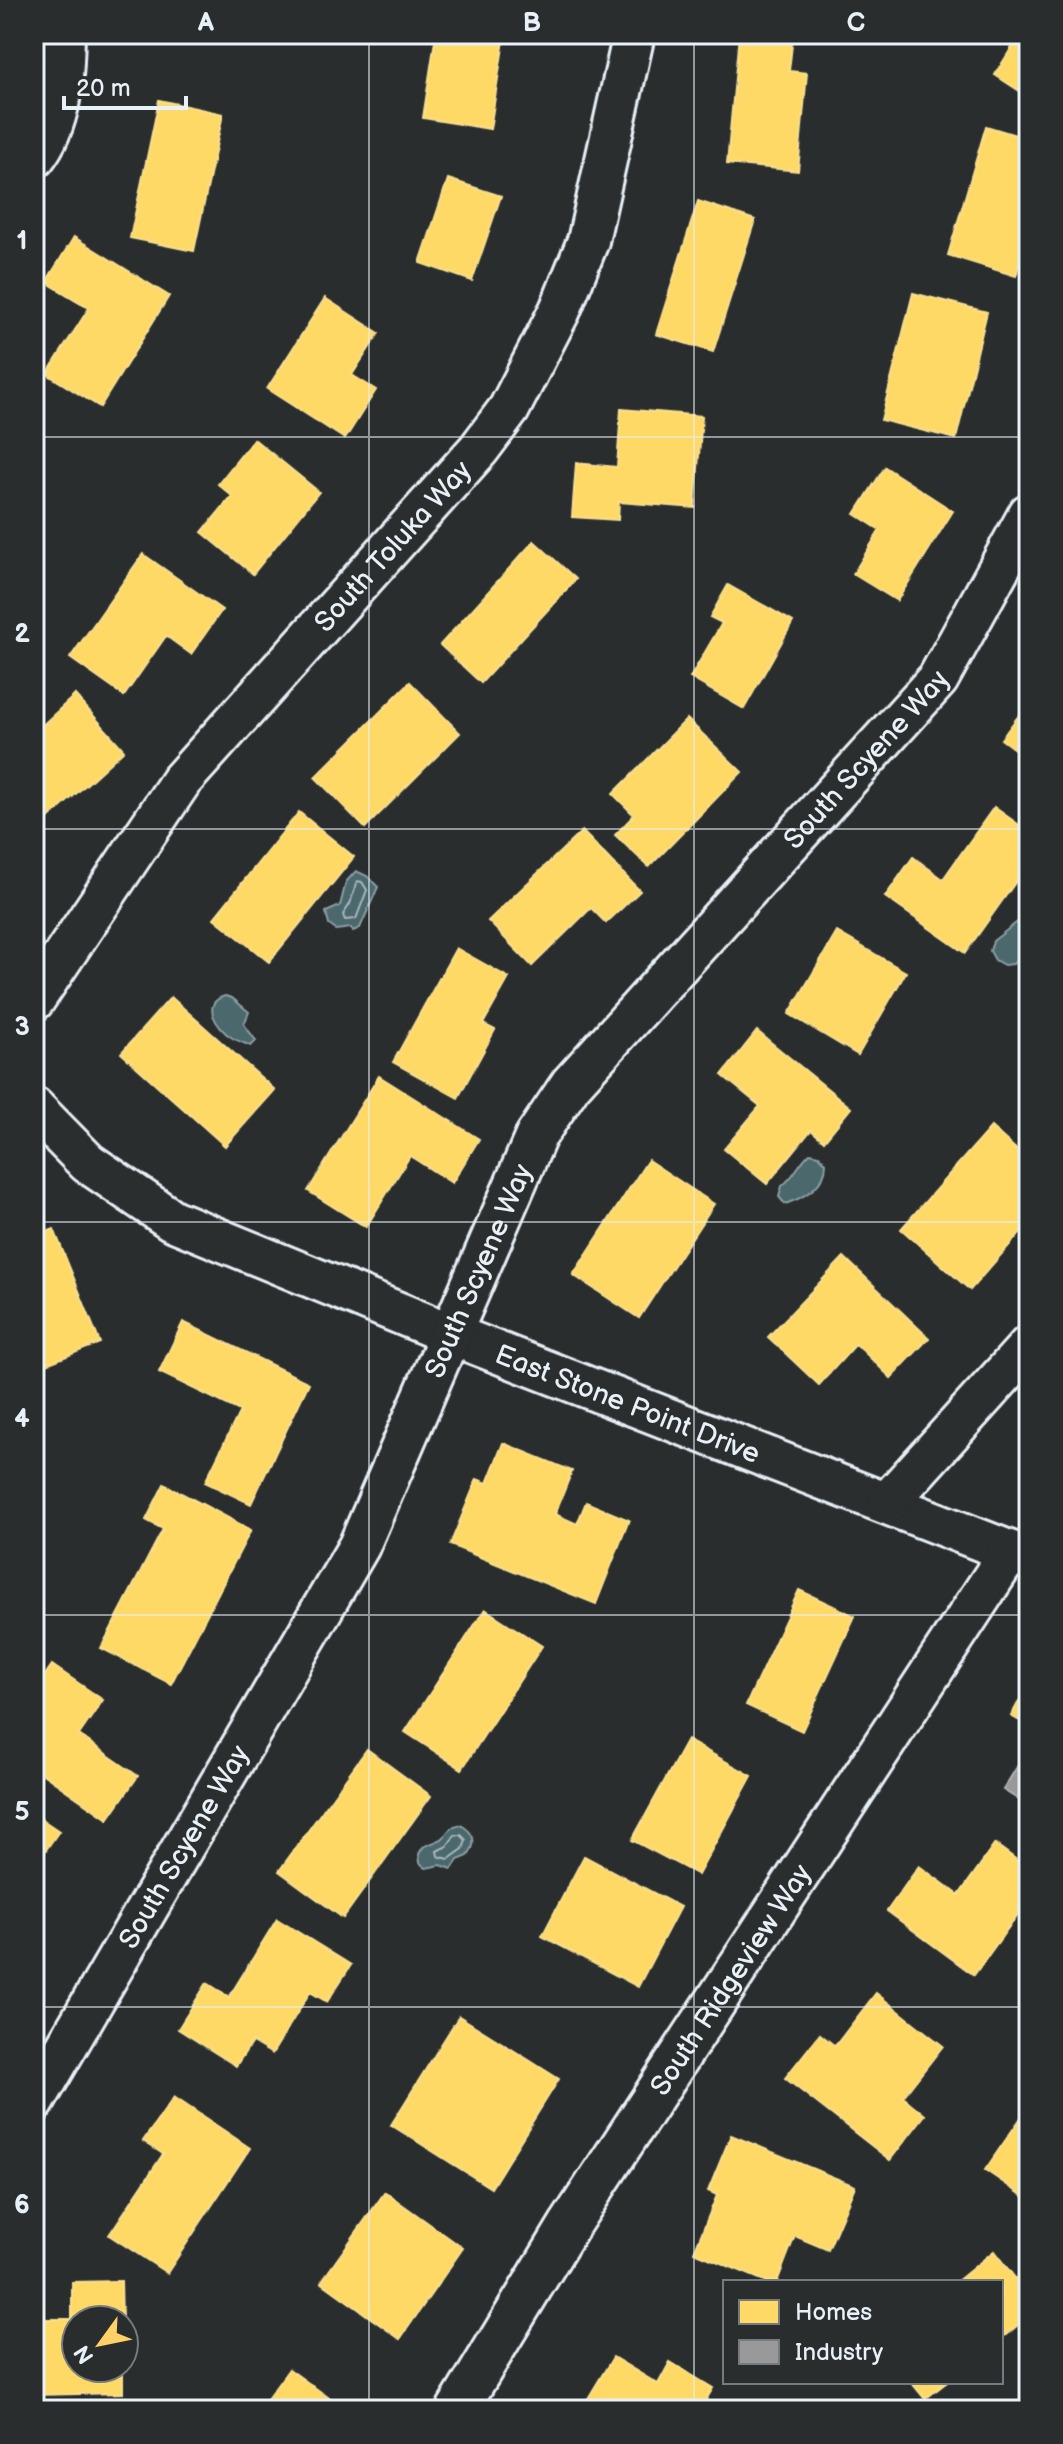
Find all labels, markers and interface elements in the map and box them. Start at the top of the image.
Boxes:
text: A [197,8,214,39]
text: B [523,8,541,39]
text: C [847,8,865,39]
scale bar [64,60,186,110]
text: 20 m [76,74,131,103]
text: 1 [17,226,27,257]
street label: South Toluka Way [308,454,479,639]
text: 2 [14,619,30,650]
street label: South Scyene Way [777,665,957,856]
text: 3 [14,1012,30,1043]
street label: South Scyene Way [419,1159,540,1383]
street label: East Stone Point Drive [490,1338,764,1471]
text: 4 [14,1404,30,1435]
street label: South Scyene Way [112,1739,257,1955]
text: 5 [14,1797,30,1828]
street label: South Ridgeview Way [644,1858,819,2102]
text: 6 [14,2190,30,2221]
legend [723,2280,1003,2384]
text: Homes [795,2298,872,2327]
north arrow [60,2304,140,2384]
text: Industry [795,2338,883,2367]
text: N [69,2340,100,2368]

